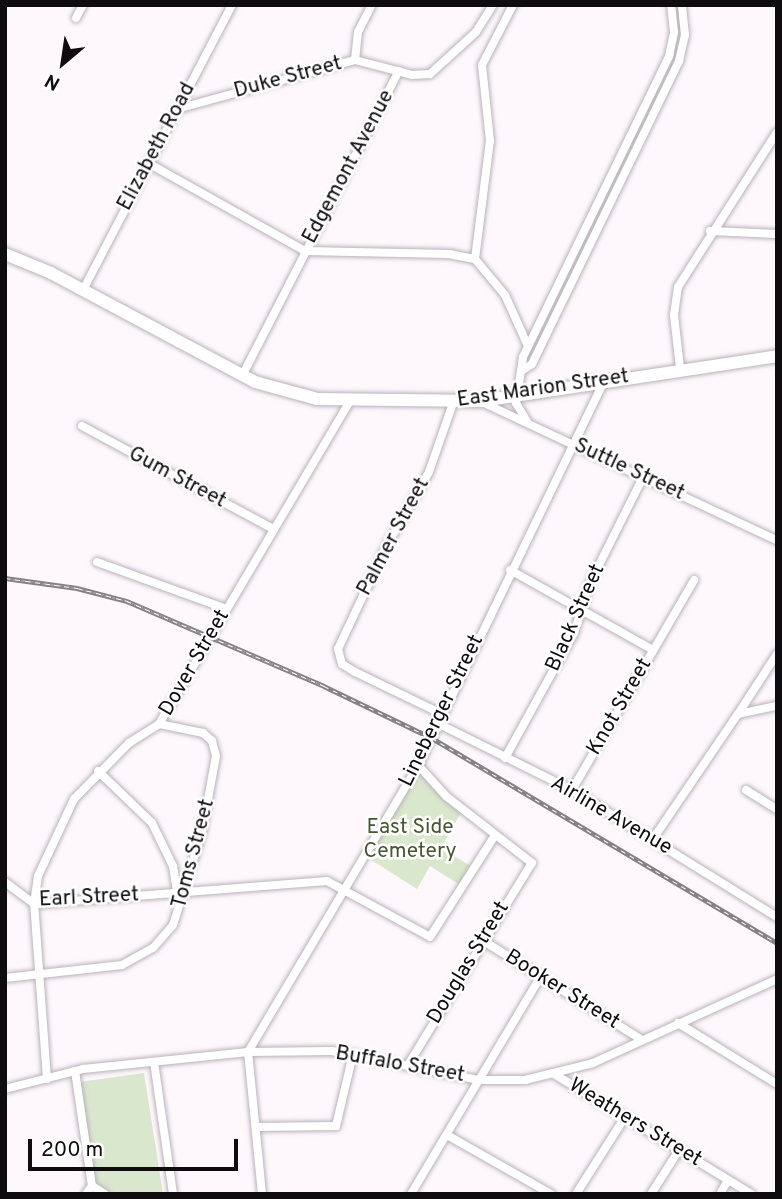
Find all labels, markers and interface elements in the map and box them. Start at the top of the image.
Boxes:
north arrow [28,28,98,98]
street label: Duke Street [231,52,345,104]
text: N [41,68,65,95]
street label: Elizabeth Road [113,79,201,215]
street label: Edgemont Avenue [298,86,400,248]
street label: East Marion Street [455,364,631,414]
street label: Suttle Street [570,433,688,507]
street label: Gum Street [124,442,230,514]
street label: Palmer Street [352,474,436,600]
street label: Black Street [541,560,611,676]
street label: Dover Street [154,605,236,721]
street label: Lineberger Street [394,631,490,791]
street label: Knot Street [582,654,658,760]
street label: Airline Avenue [545,771,677,861]
street label: Toms Street [167,796,221,912]
park label: East Side Cemetery [363,815,457,865]
street label: Earl Street [38,883,140,913]
street label: Douglas Street [423,897,515,1029]
street label: Booker Street [500,945,624,1035]
street label: Buffalo Street [333,1041,467,1089]
street label: Weathers Street [564,1073,706,1173]
scale bar [32,1126,242,1170]
text: 200 m [41,1137,103,1164]

